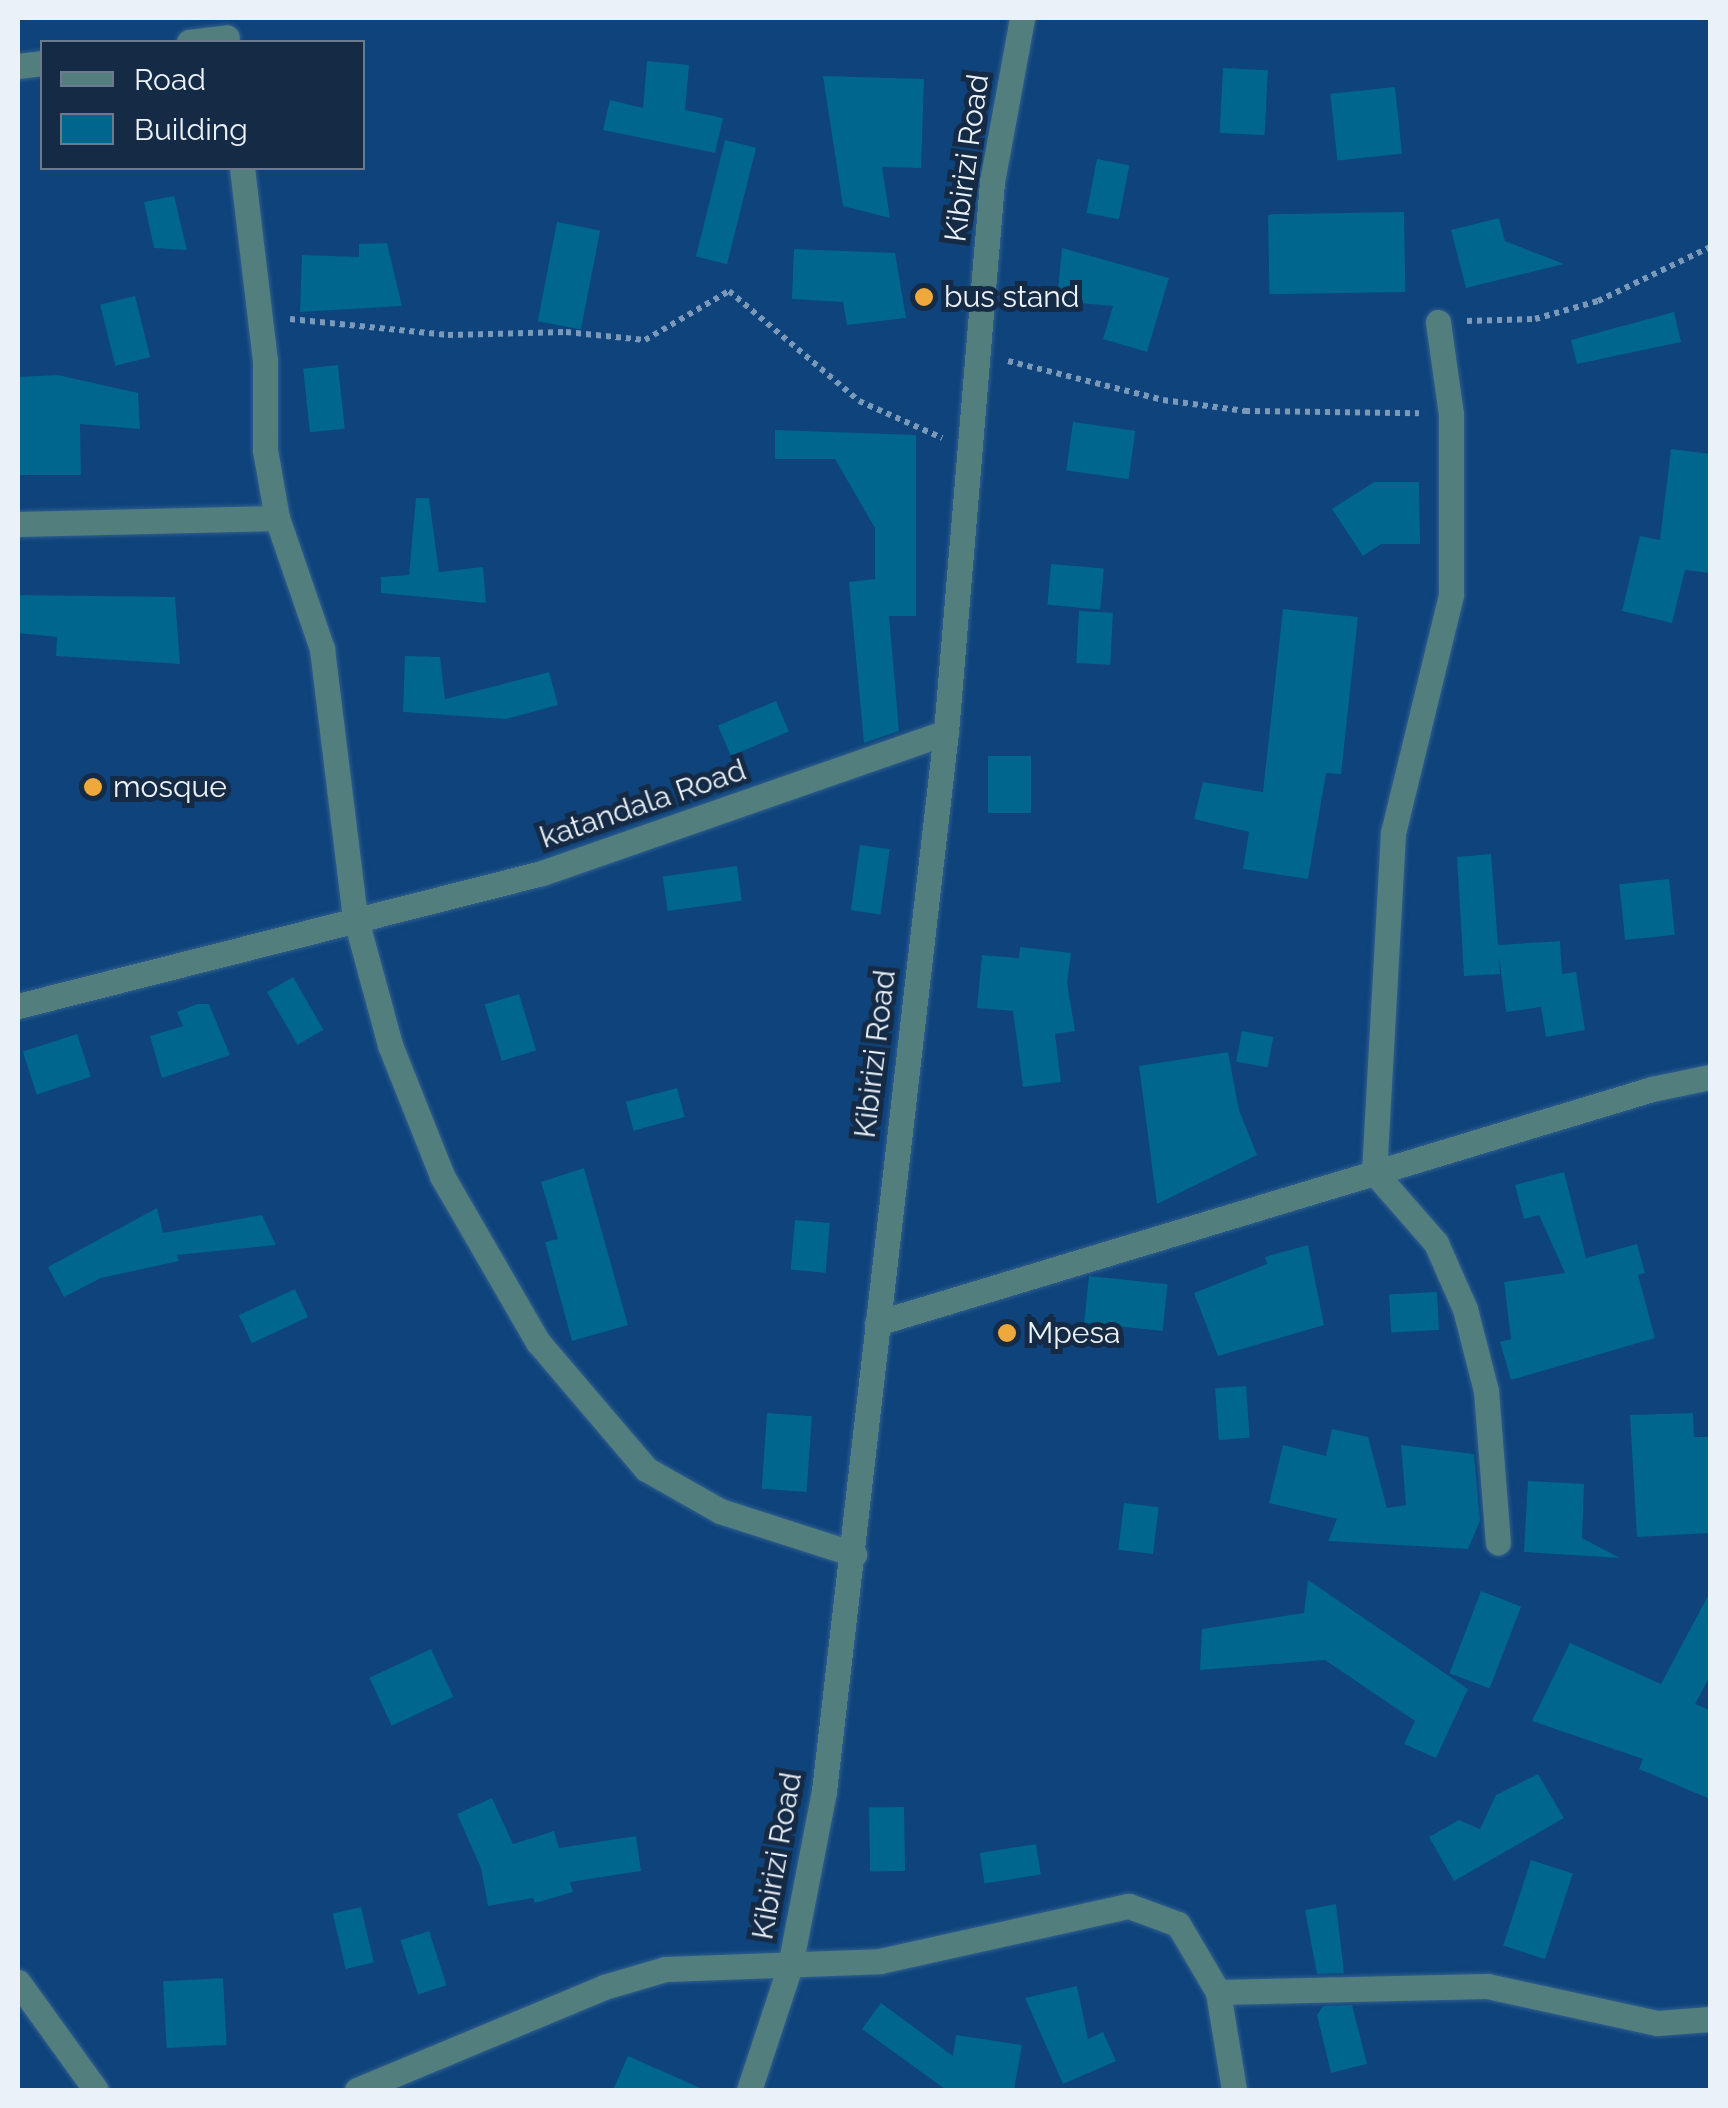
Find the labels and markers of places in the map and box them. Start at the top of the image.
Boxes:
place label: bus stand [944,279,1080,315]
marker: bus stand [913,286,935,308]
place label: mosque [113,769,227,805]
marker: mosque [82,776,104,798]
place label: Mpesa [1027,1315,1120,1351]
marker: Mpesa [996,1322,1018,1344]

